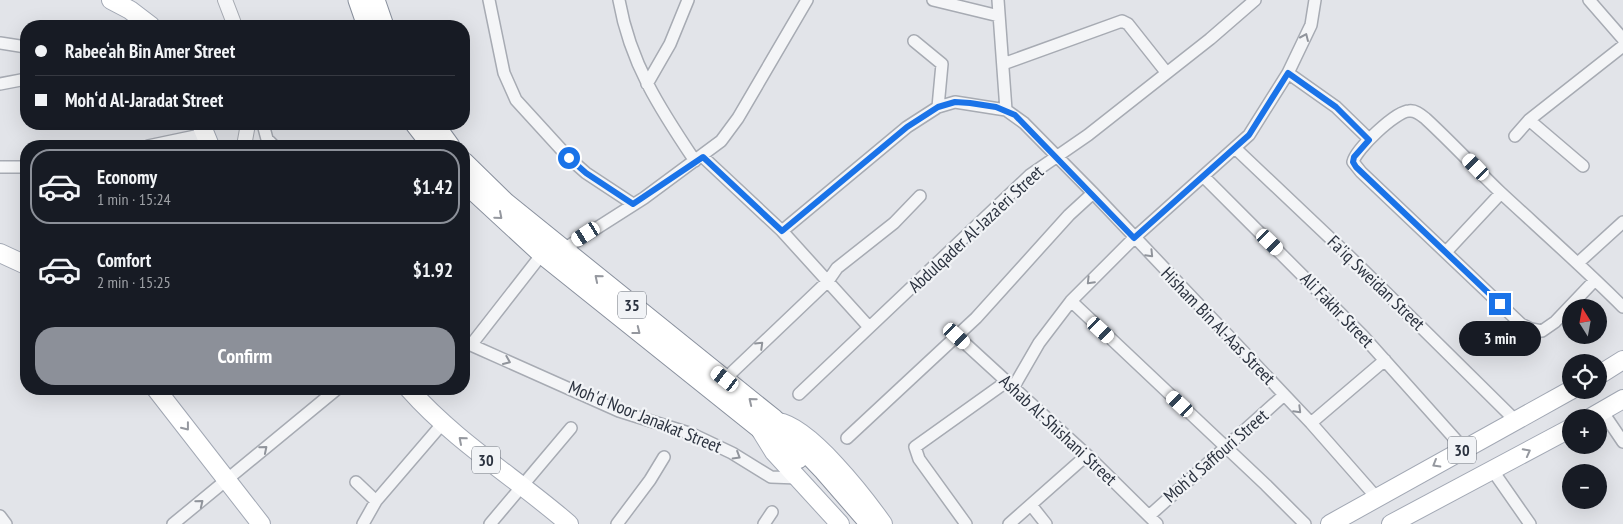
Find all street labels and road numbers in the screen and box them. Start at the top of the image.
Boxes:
street label: Abdulqader Al-Jaza‘eri Street [903,160,1048,297]
street label: Fa'iq Sweidan Street [1323,230,1430,335]
street label: Hisham Bin Al-Aas Street [1156,262,1280,389]
street label: Ali Fakhr Street [1296,267,1379,352]
road number: 35 [618,292,646,318]
street label: Ashab Al-Shishani Street [995,369,1122,490]
street label: Moh'd Noor Janakat Street [565,375,725,458]
street label: Moh‘d Saffouri Street [1159,404,1273,507]
road number: 30 [1448,436,1476,464]
road number: 30 [472,446,500,474]

